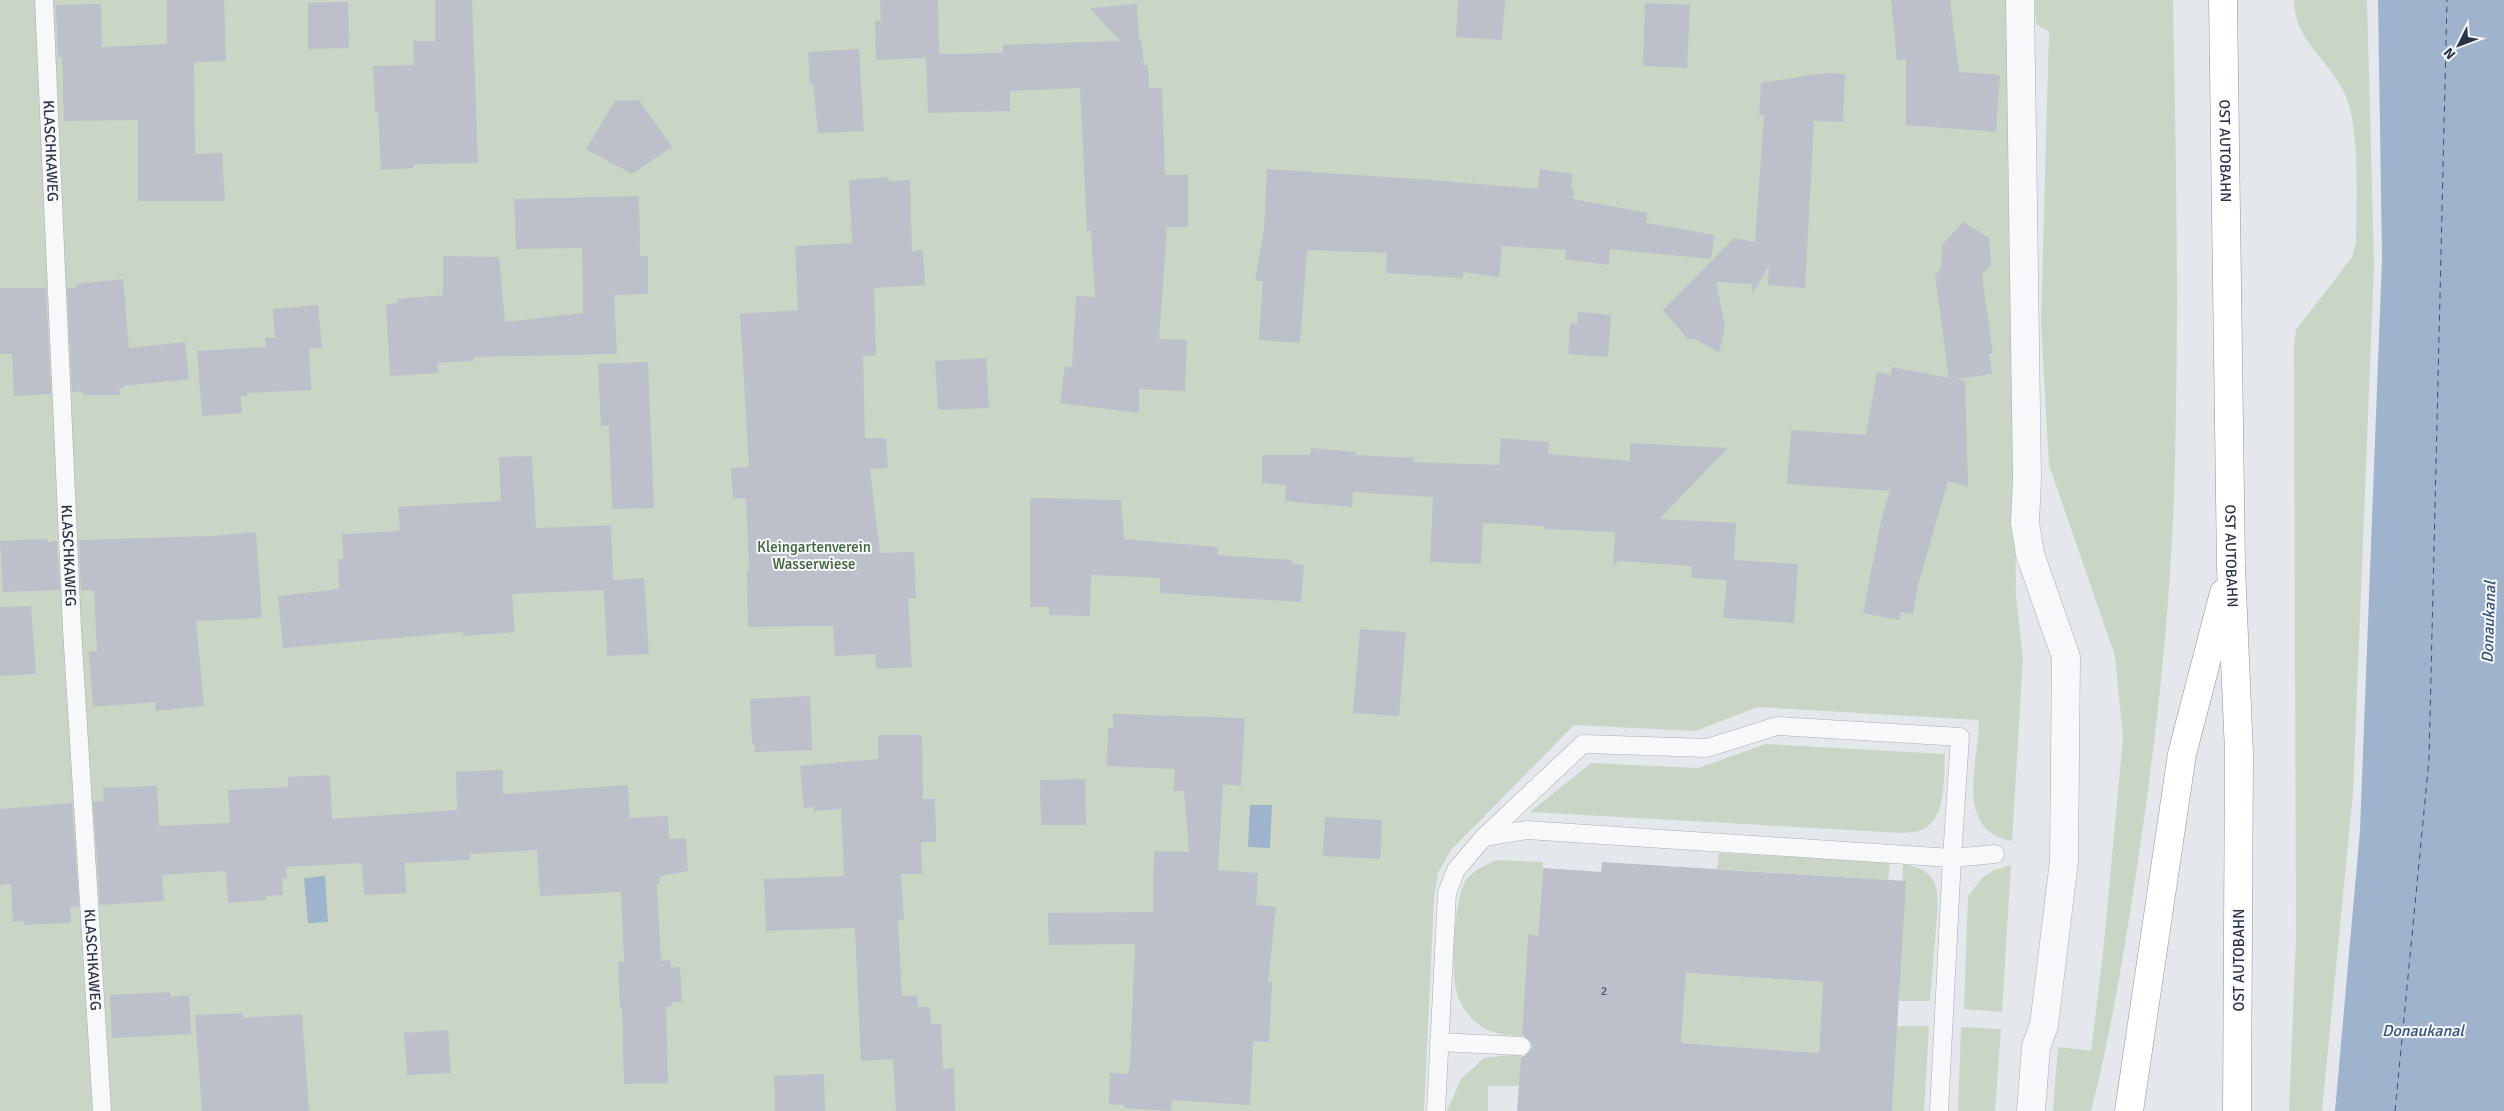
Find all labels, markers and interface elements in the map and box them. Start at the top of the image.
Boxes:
north arrow [2434,20,2484,70]
text: N [2440,44,2459,63]
street label: OST AUTOBAHN [2215,99,2235,203]
street label: KLASCHKAWEG [39,100,62,202]
street label: KLASCHKAWEG [57,504,80,607]
street label: OST AUTOBAHN [2221,504,2242,608]
park label: Kleingartenverein Wasserwiese [757,538,871,573]
water label: Donaukanal [2478,579,2500,663]
street label: KLASCHKAWEG [80,908,105,1011]
street label: OST AUTOBAHN [2230,909,2248,1011]
house number: 2 [1601,984,1607,999]
water label: Donaukanal [2382,1021,2465,1041]

